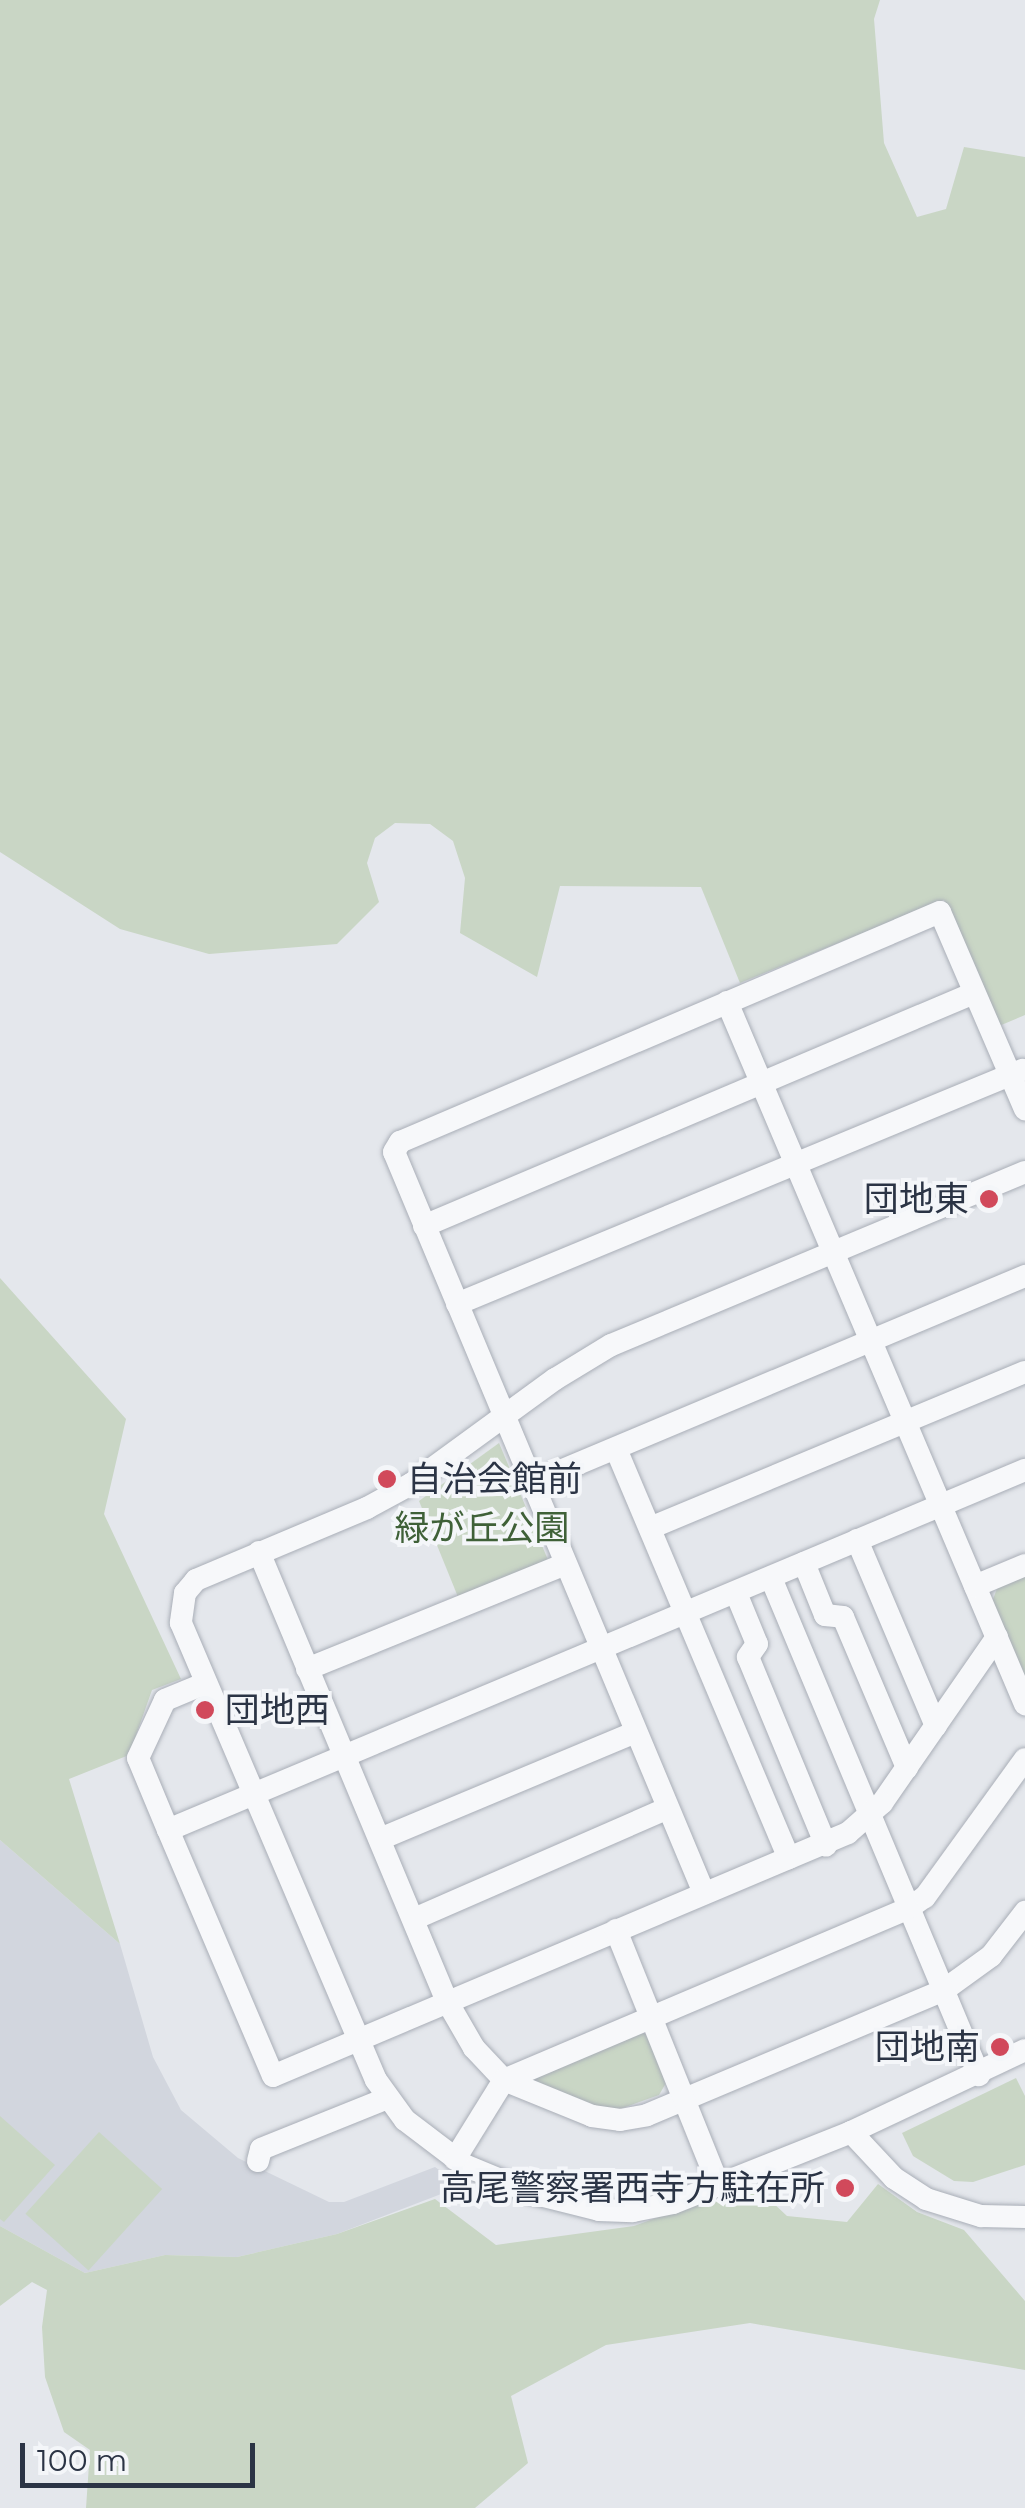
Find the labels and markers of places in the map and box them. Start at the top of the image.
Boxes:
place label: 団地東 [864,1178,969,1220]
marker: 団地東 [978,1188,1000,1210]
place label: 自治会館前 [407,1458,582,1500]
marker: 自治会館前 [376,1468,398,1490]
place label: 団地西 [225,1689,330,1731]
marker: 団地西 [194,1699,216,1721]
place label: 団地南 [875,2026,980,2068]
marker: 団地南 [989,2036,1011,2058]
place label: 高尾警察署西寺方駐在所 [440,2167,825,2209]
marker: 高尾警察署西寺方駐在所 [834,2177,856,2199]

